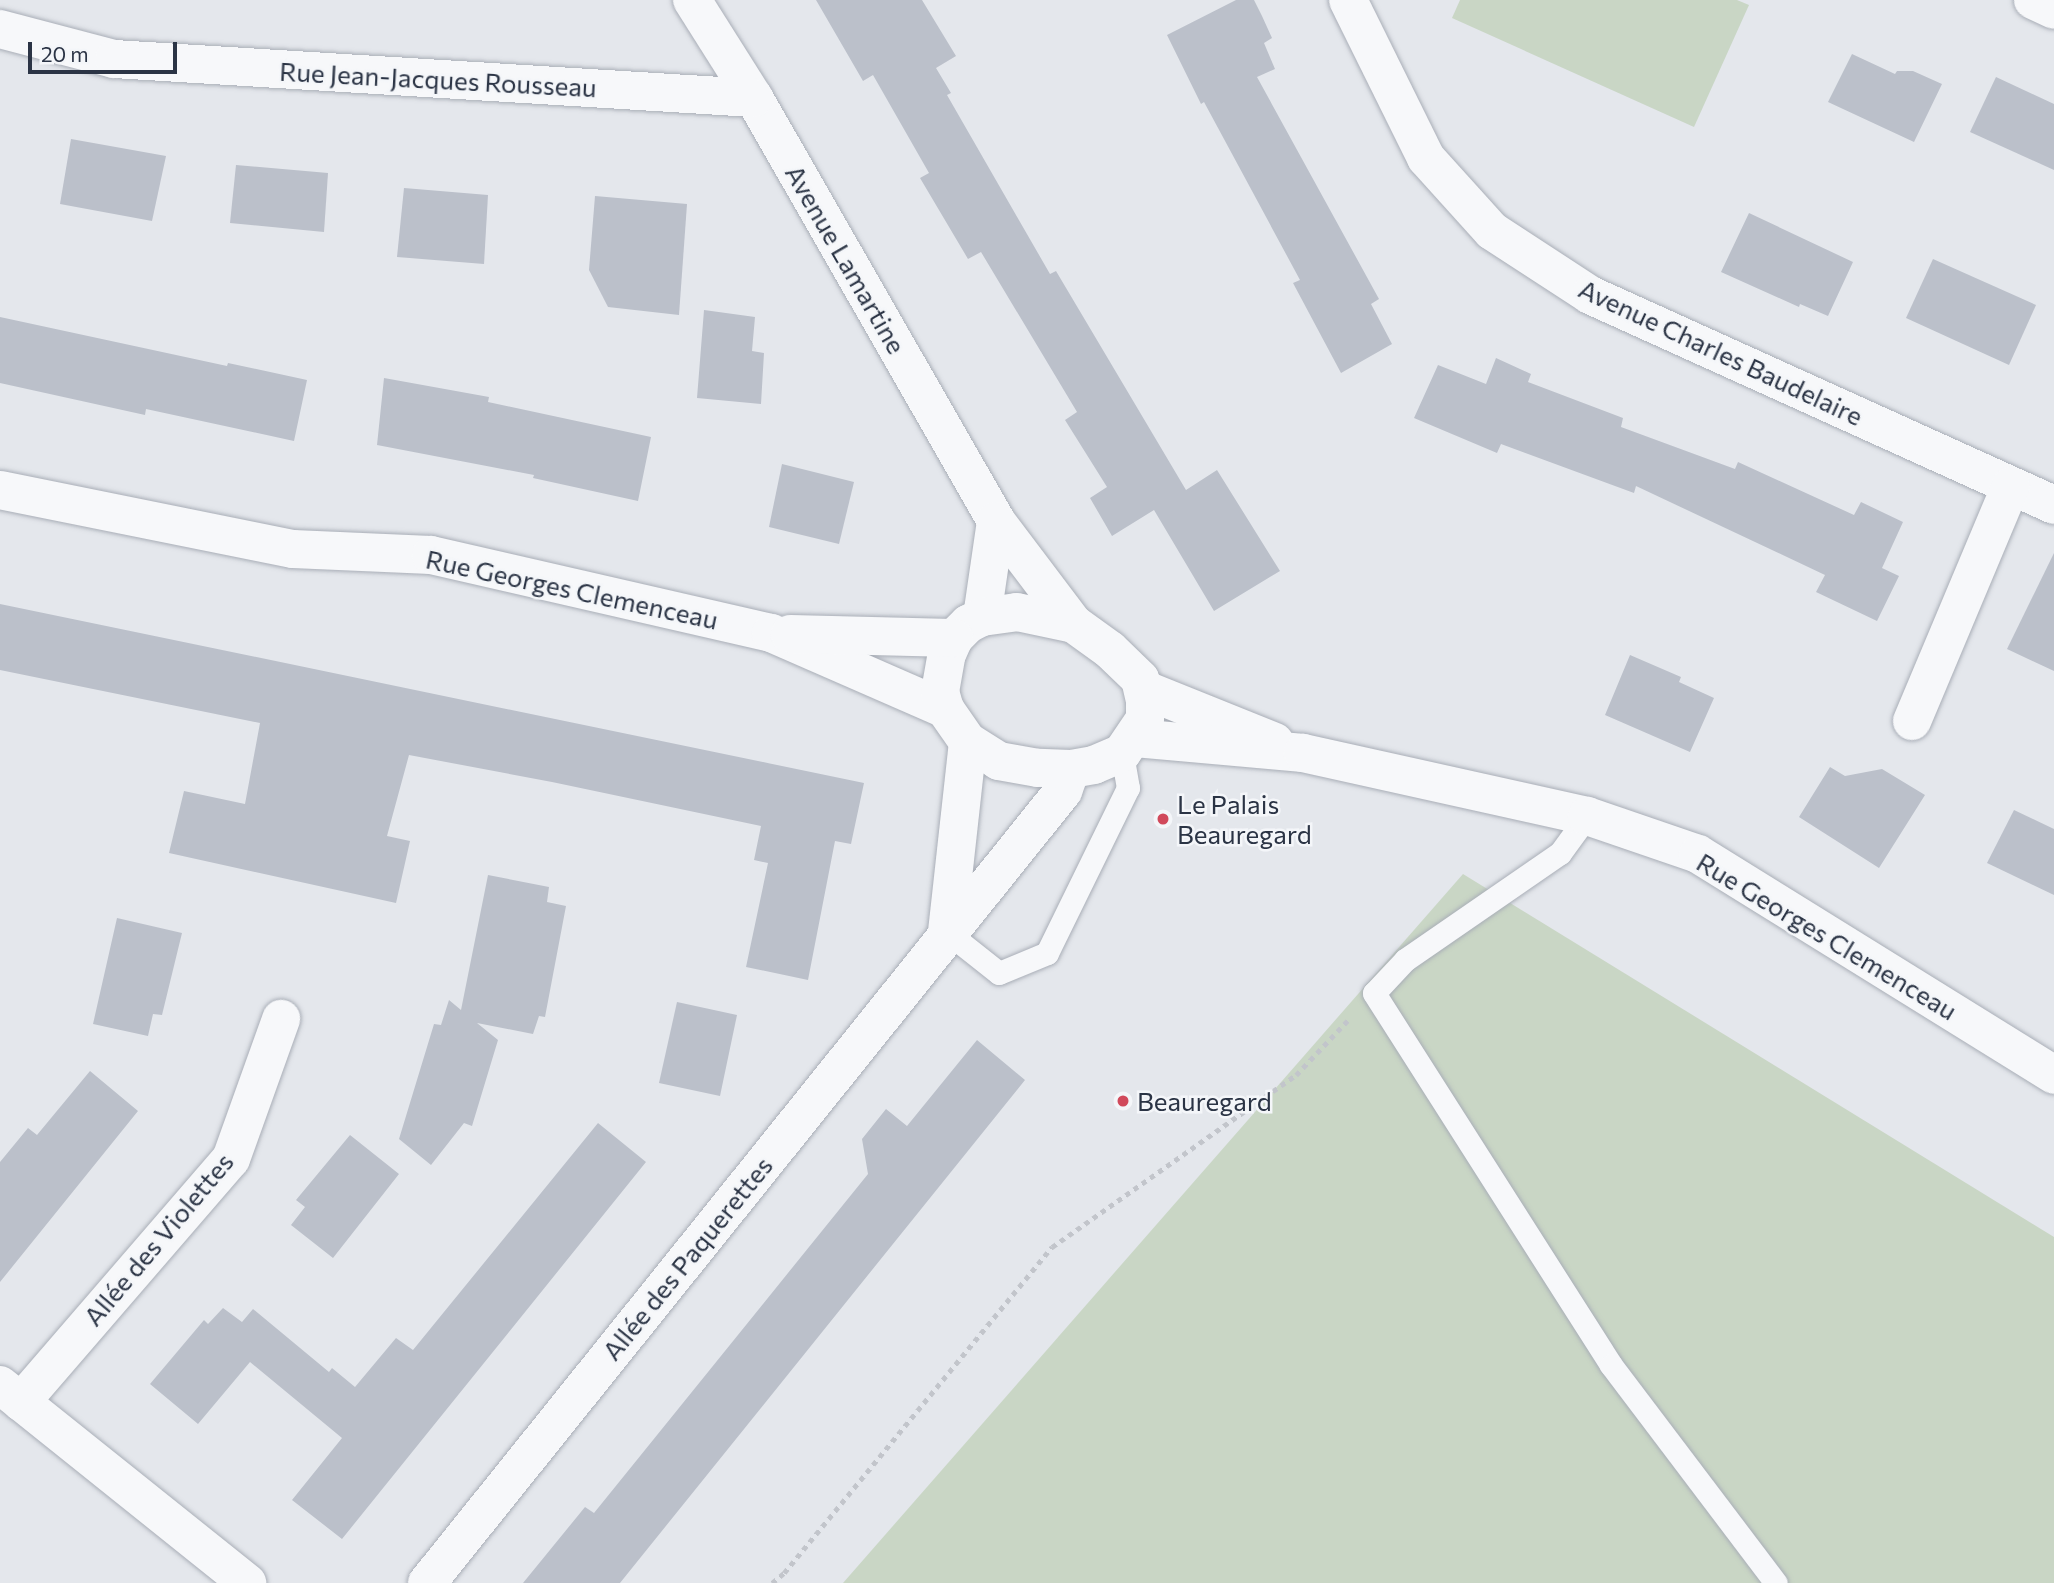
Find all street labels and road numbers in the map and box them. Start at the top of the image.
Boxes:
street label: Rue Jean-Jacques Rousseau [279,55,597,103]
street label: Avenue Lamartine [779,159,913,359]
street label: Avenue Charles Baudelaire [1574,272,1868,432]
street label: Rue Georges Clemenceau [423,543,721,635]
street label: Rue Georges Clemenceau [1691,846,1963,1026]
street label: Allée des Violettes [77,1146,239,1332]
street label: Allée des Paquerettes [595,1150,779,1366]

